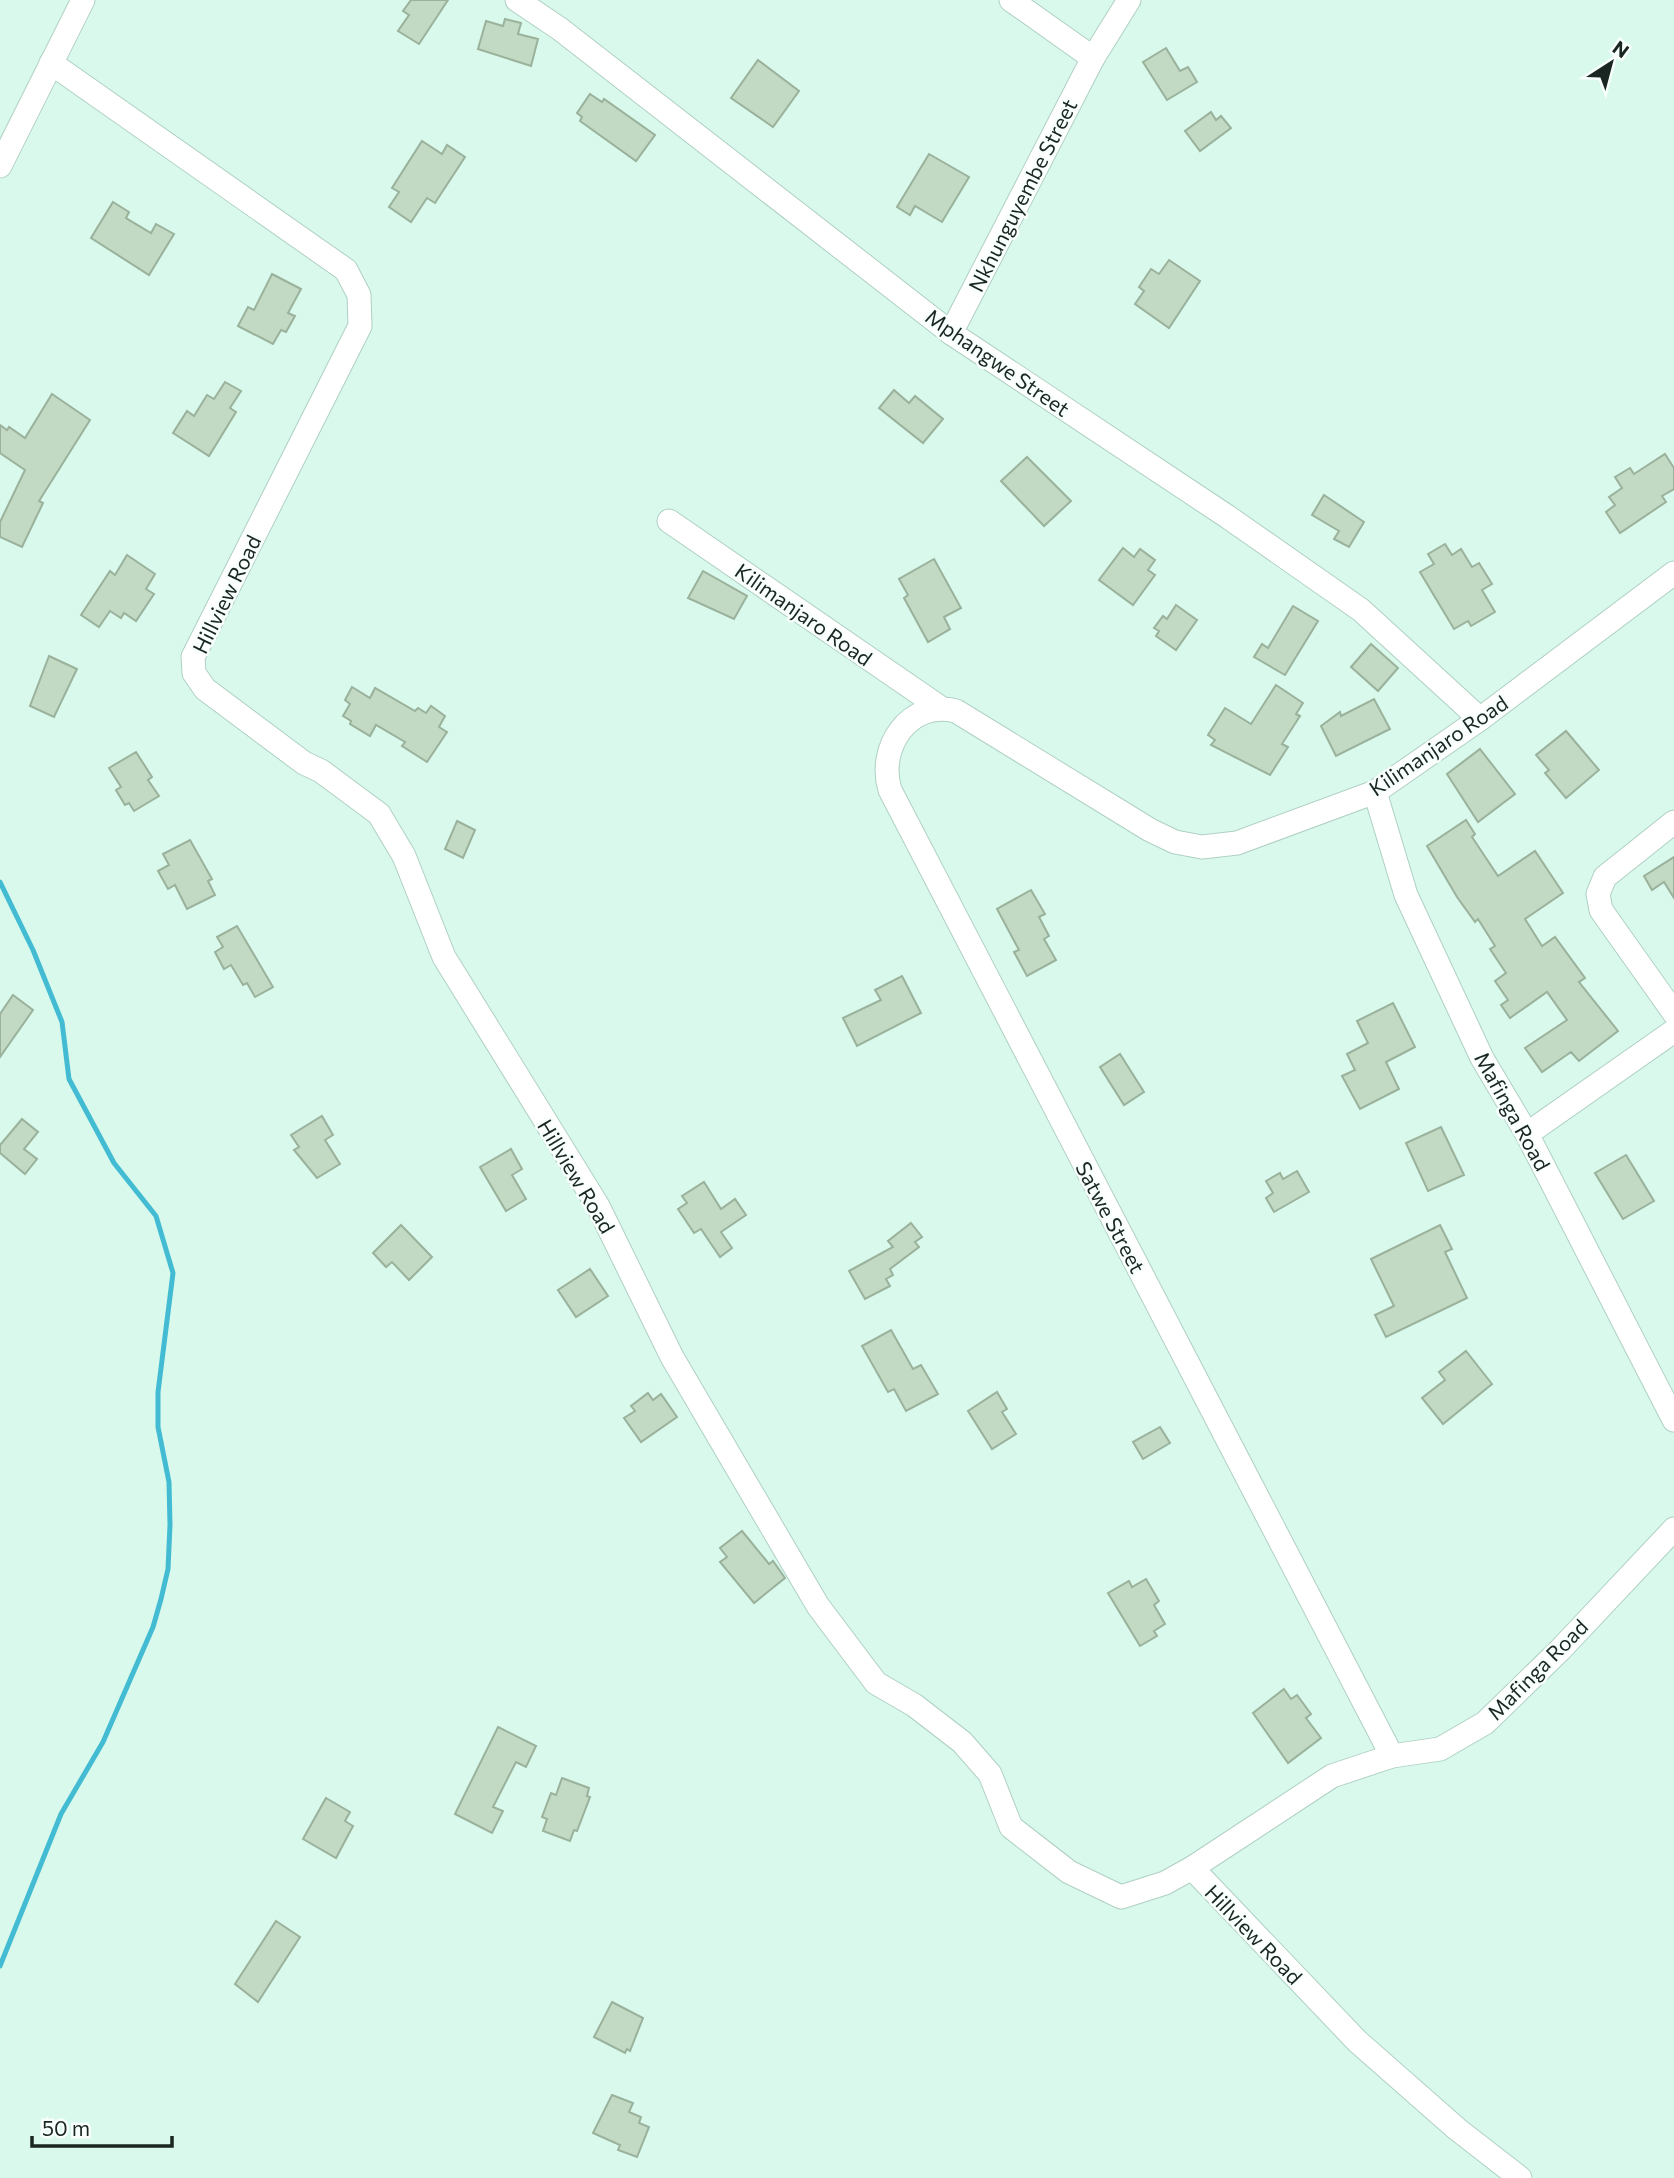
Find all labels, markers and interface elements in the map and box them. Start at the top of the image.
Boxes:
north arrow [1576,28,1646,98]
text: N [1609,35,1634,62]
street label: Nkhunguyembe Street [963,94,1081,296]
street label: Mphangwe Street [921,303,1075,421]
street label: Hillview Road [187,531,265,657]
street label: Kilimanjaro Road [731,557,877,671]
street label: Kilimanjaro Road [1364,689,1512,801]
street label: Mafinga Road [1470,1047,1556,1175]
street label: Hillview Road [533,1114,621,1238]
street label: Satwe Street [1071,1157,1151,1277]
street label: Mafinga Road [1482,1614,1592,1724]
street label: Hillview Road [1200,1879,1308,1989]
scale bar [32,2104,172,2148]
text: 50 m [42,2115,90,2140]

